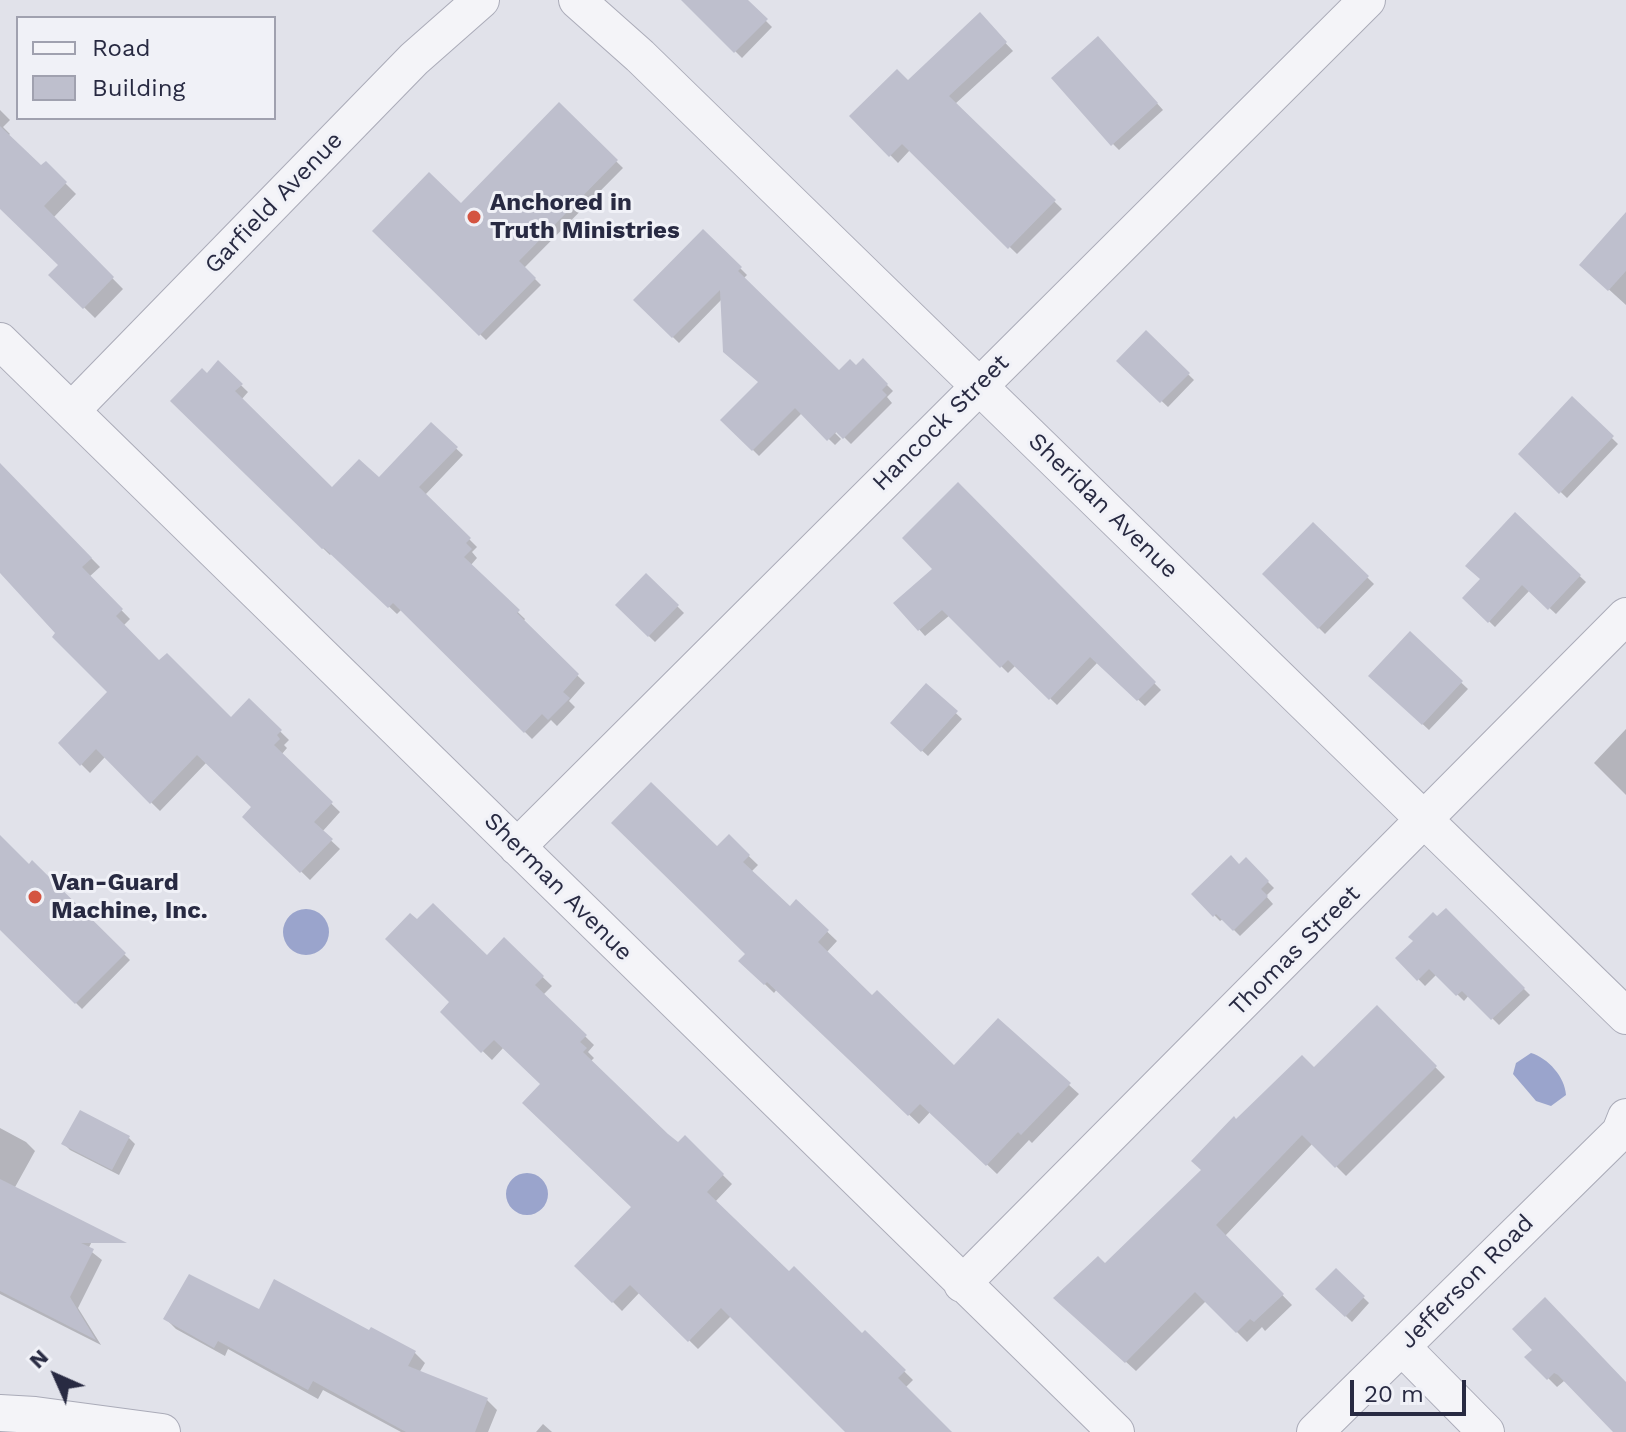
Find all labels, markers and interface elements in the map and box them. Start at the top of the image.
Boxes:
legend [16,16,276,120]
text: Road [92,34,151,62]
text: Building [92,74,185,102]
street label: Garfield Avenue [199,126,349,280]
place label: Anchored in Truth Ministries [490,189,680,245]
marker: Anchored in Truth Ministries [465,208,483,226]
street label: Hancock Street [867,349,1015,497]
street label: Sheridan Avenue [1022,427,1184,585]
street label: Sherman Avenue [478,807,638,967]
place label: Van-Guard Machine, Inc. [51,869,208,925]
street label: Thomas Street [1224,880,1366,1022]
marker: Van-Guard Machine, Inc. [26,888,44,906]
street label: Jefferson Road [1394,1209,1540,1355]
north arrow [16,1336,96,1416]
text: N [24,1344,53,1373]
scale bar [1354,1364,1470,1414]
text: 20 m [1364,1380,1424,1408]

